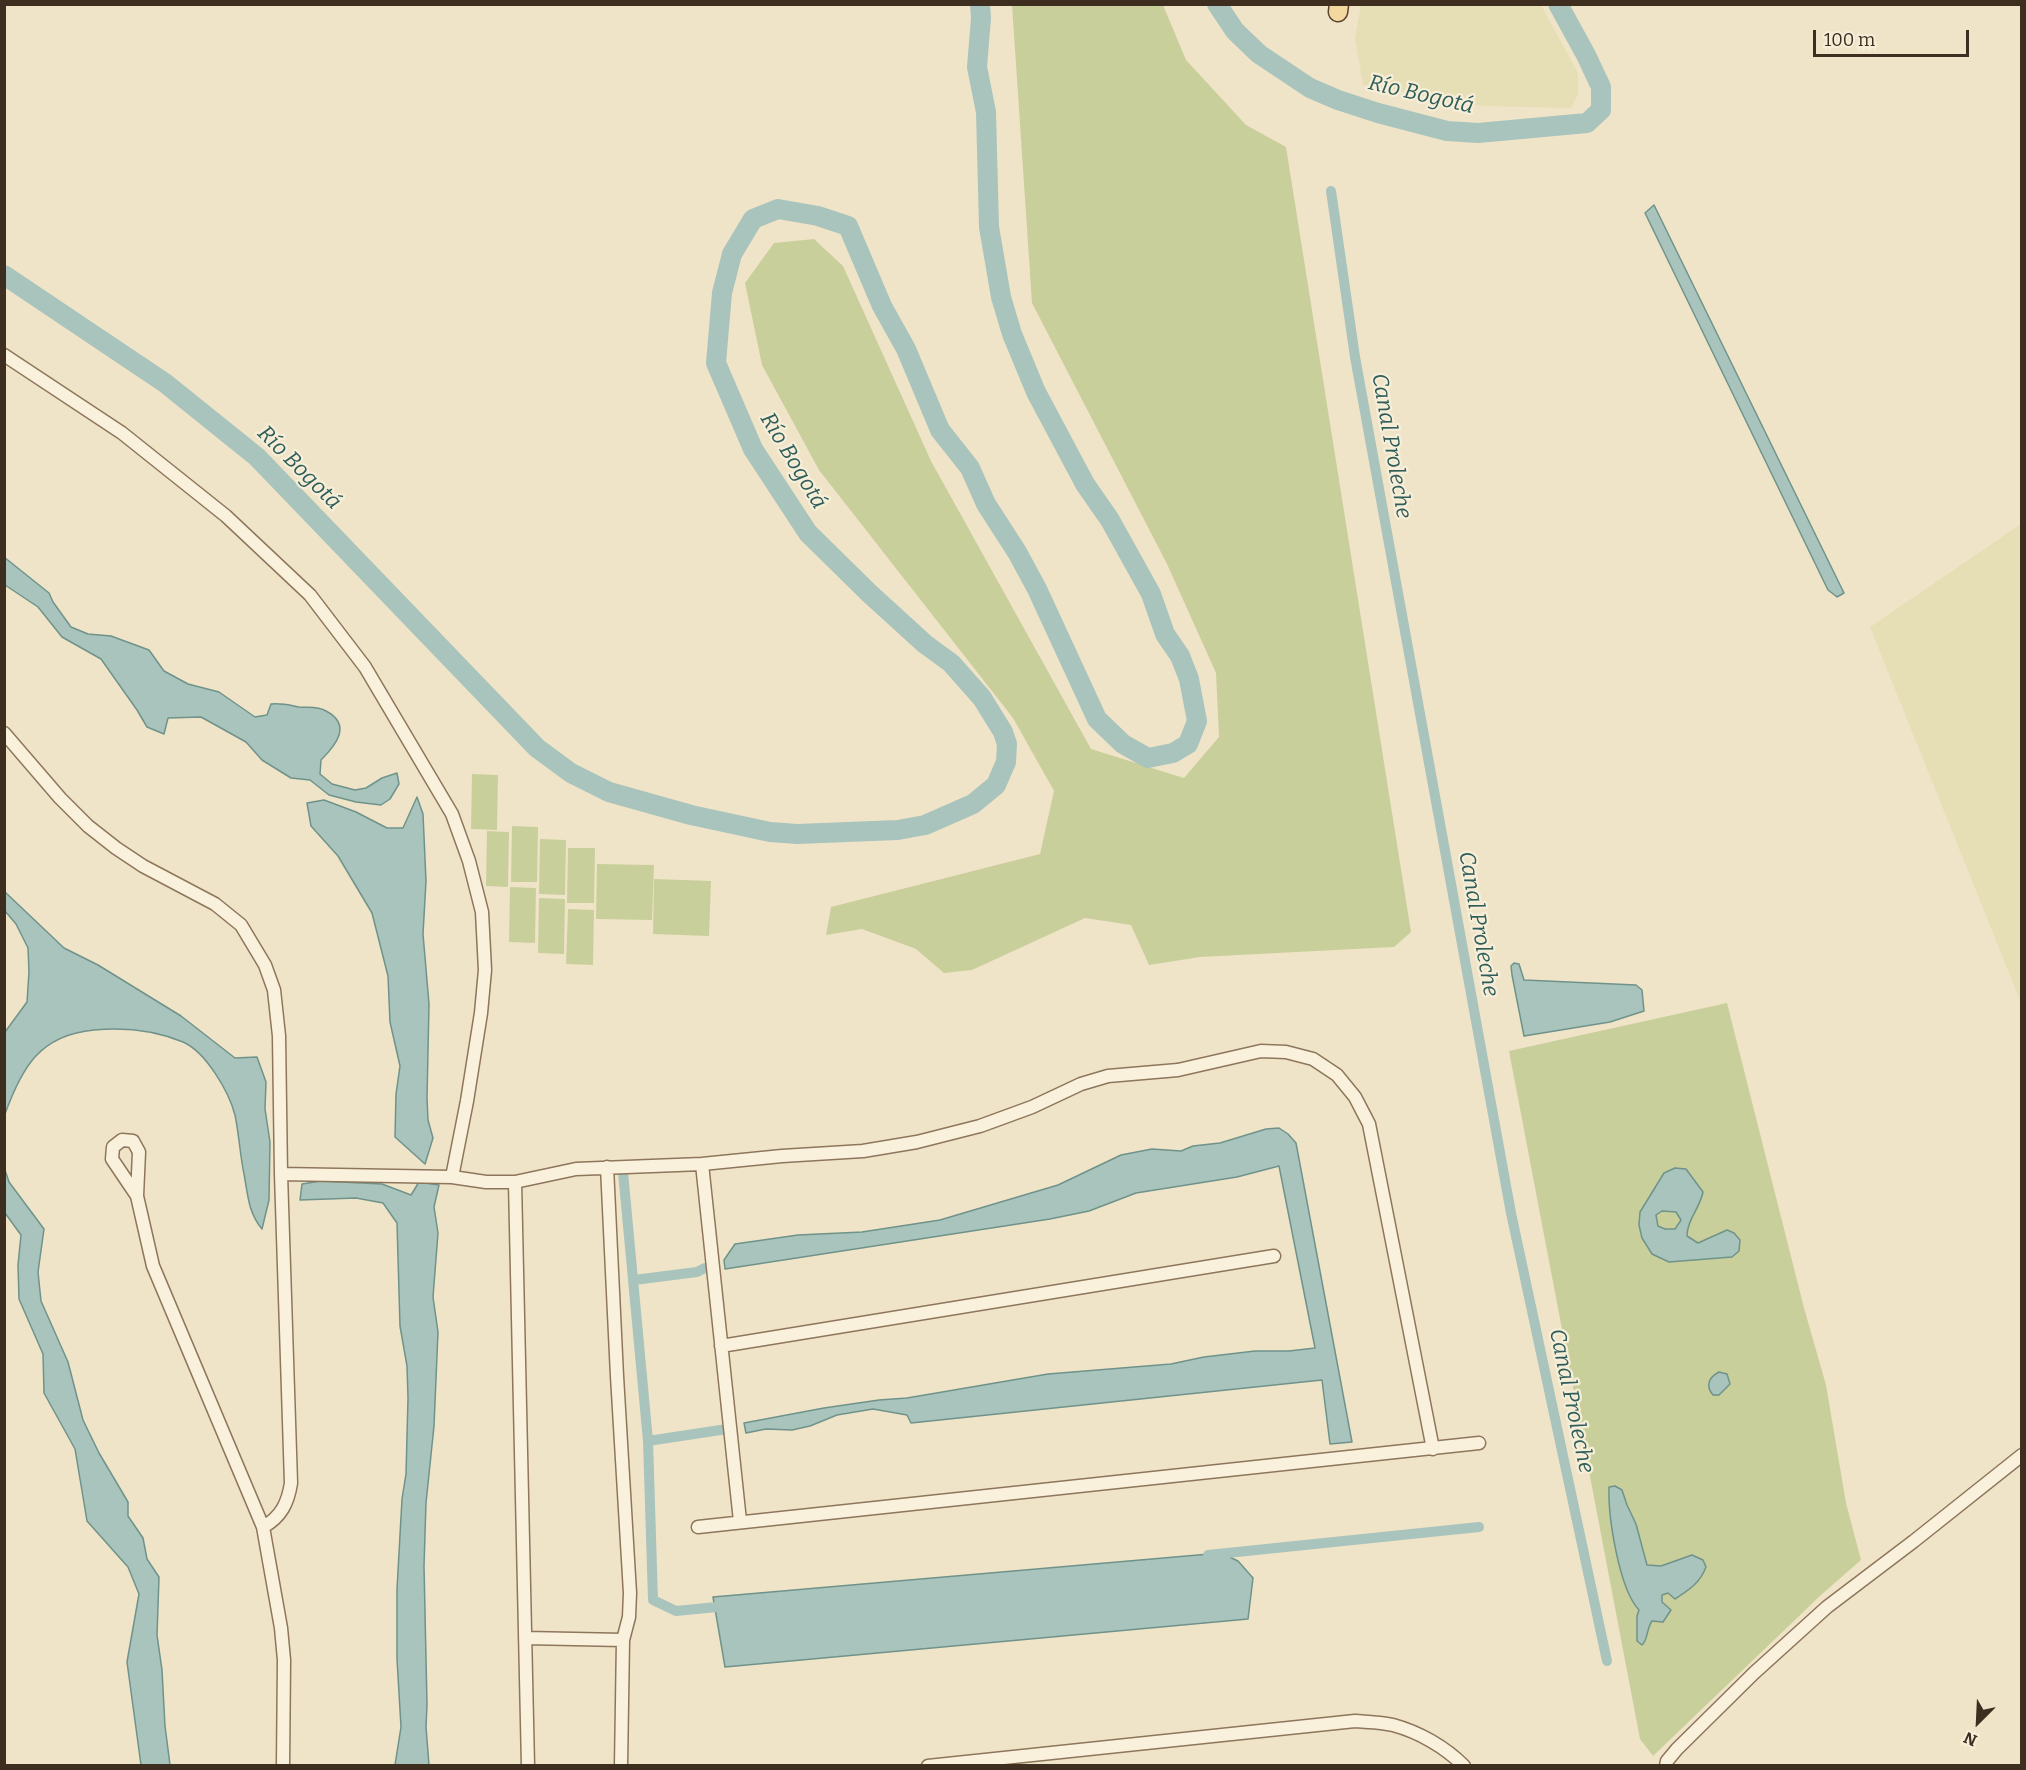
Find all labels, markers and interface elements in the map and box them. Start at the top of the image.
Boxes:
scale bar [1816,18,1972,56]
text: 100 m [1824,29,1875,51]
water label: Río Bogotá [1366,70,1476,120]
water label: Canal Proleche [1365,371,1417,521]
water label: Río Bogotá [754,408,832,514]
water label: Río Bogotá [252,421,346,515]
water label: Canal Proleche [1452,849,1504,999]
water label: Canal Proleche [1543,1327,1599,1475]
north arrow [1948,1692,2008,1752]
text: N [1961,1728,1980,1750]

